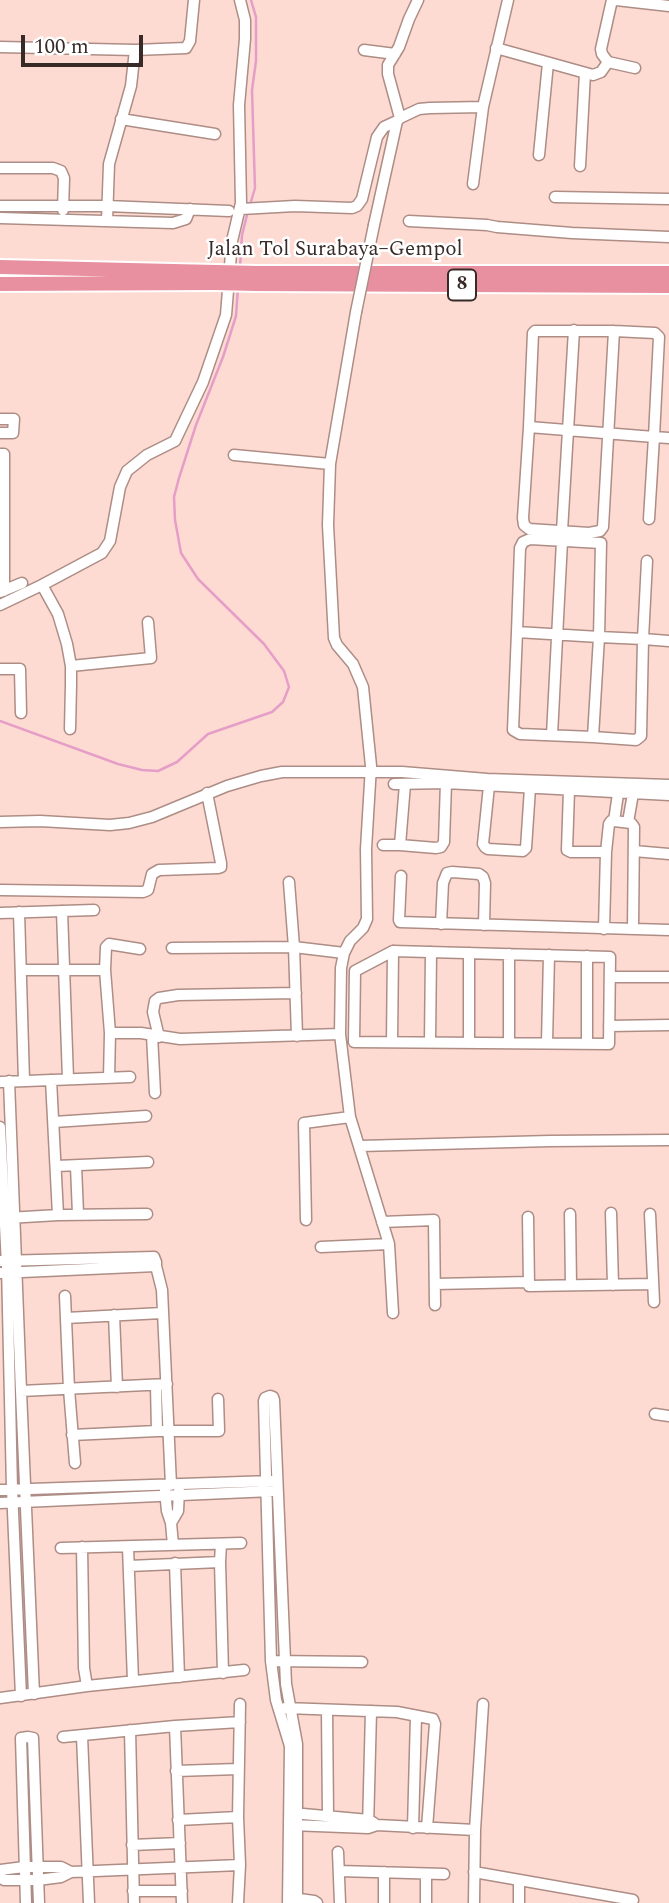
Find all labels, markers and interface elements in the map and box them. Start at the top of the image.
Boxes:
scale bar [24,21,147,65]
text: 100 m [34,31,89,63]
street label: Jalan Tol Surabaya–Gempol [207,238,463,264]
road number: 8 [448,270,476,300]

